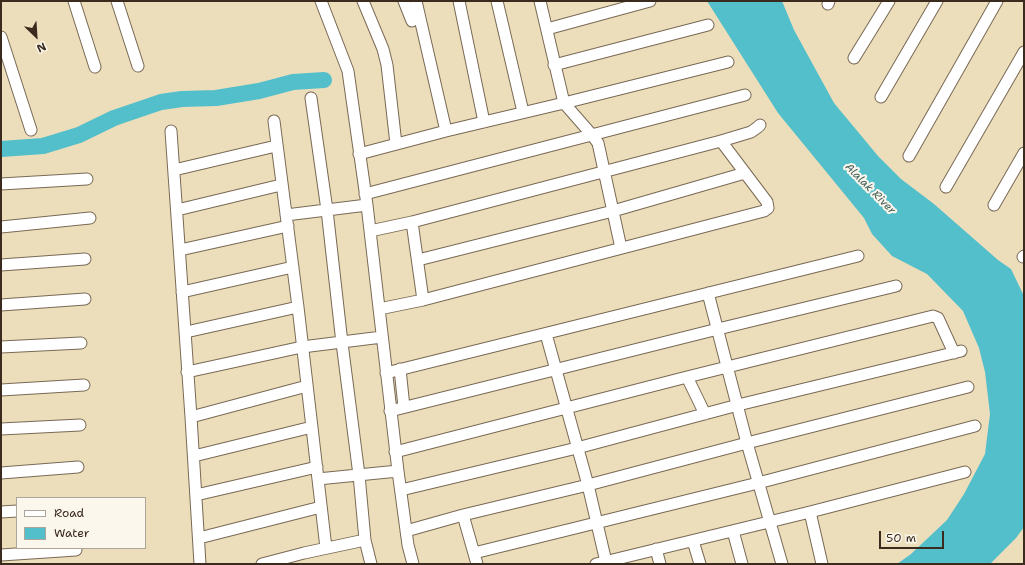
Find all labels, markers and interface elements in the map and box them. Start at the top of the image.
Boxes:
north arrow [16,16,56,56]
text: N [34,39,48,56]
water label: Alalak River [842,161,898,217]
legend [16,497,146,549]
text: Road [54,505,84,521]
scale bar [881,523,946,549]
text: Water [54,525,89,541]
text: 50 m [886,530,916,546]

